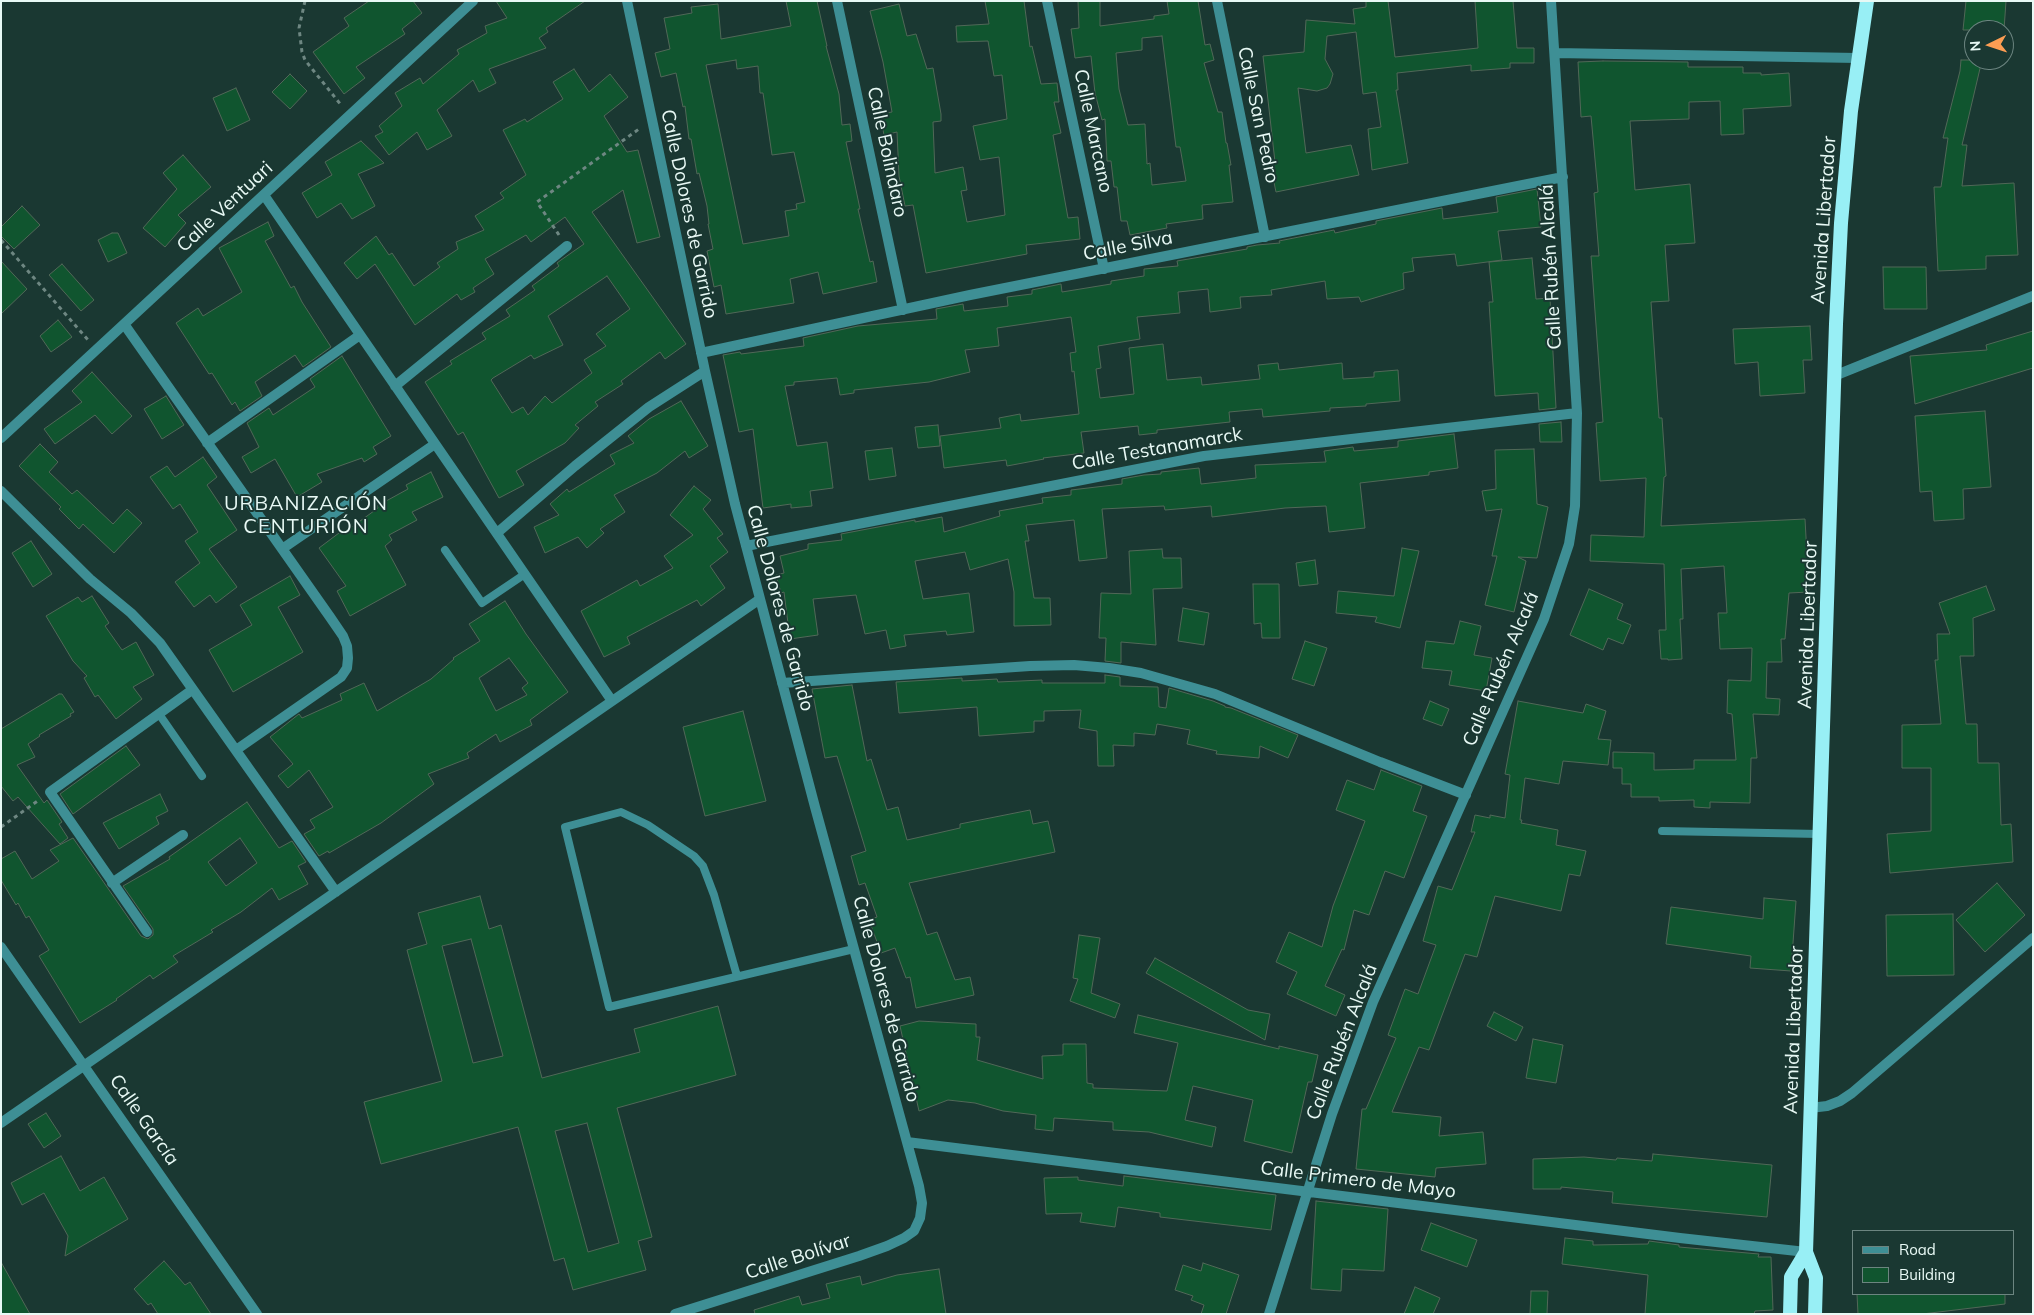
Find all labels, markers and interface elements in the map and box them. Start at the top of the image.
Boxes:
north arrow [1964,20,2014,70]
text: N [1966,40,1984,52]
street label: Calle San Pedro [1232,45,1284,185]
street label: Calle Marcano [1069,67,1117,195]
street label: Calle Bolindaro [862,85,912,219]
street label: Calle Dolores de Garrido [656,108,722,320]
street label: Avenida Libertador [1807,135,1841,305]
street label: Calle Ventuari [172,157,278,257]
street label: Calle Rubén Alcalá [1535,184,1567,350]
street label: Calle Silva [1081,226,1175,266]
street label: Calle Testanamarck [1070,423,1244,475]
district label: URBANIZACIÓN CENTURIÓN [222,492,390,539]
street label: Calle Dolores de Garrido [741,502,819,714]
street label: Avenida Libertador [1794,540,1822,710]
street label: Calle Rubén Alcalá [1458,588,1544,750]
street label: Calle Dolores de Garrido [847,893,925,1105]
street label: Avenida Libertador [1780,945,1808,1115]
street label: Calle Rubén Alcalá [1302,961,1382,1123]
street label: Calle García [104,1070,184,1170]
street label: Calle Primero de Mayo [1259,1157,1457,1203]
street label: Calle Bolívar [742,1229,854,1285]
legend [1852,1230,2014,1295]
text: Road [1899,1240,1936,1259]
text: Building [1899,1265,1955,1284]

